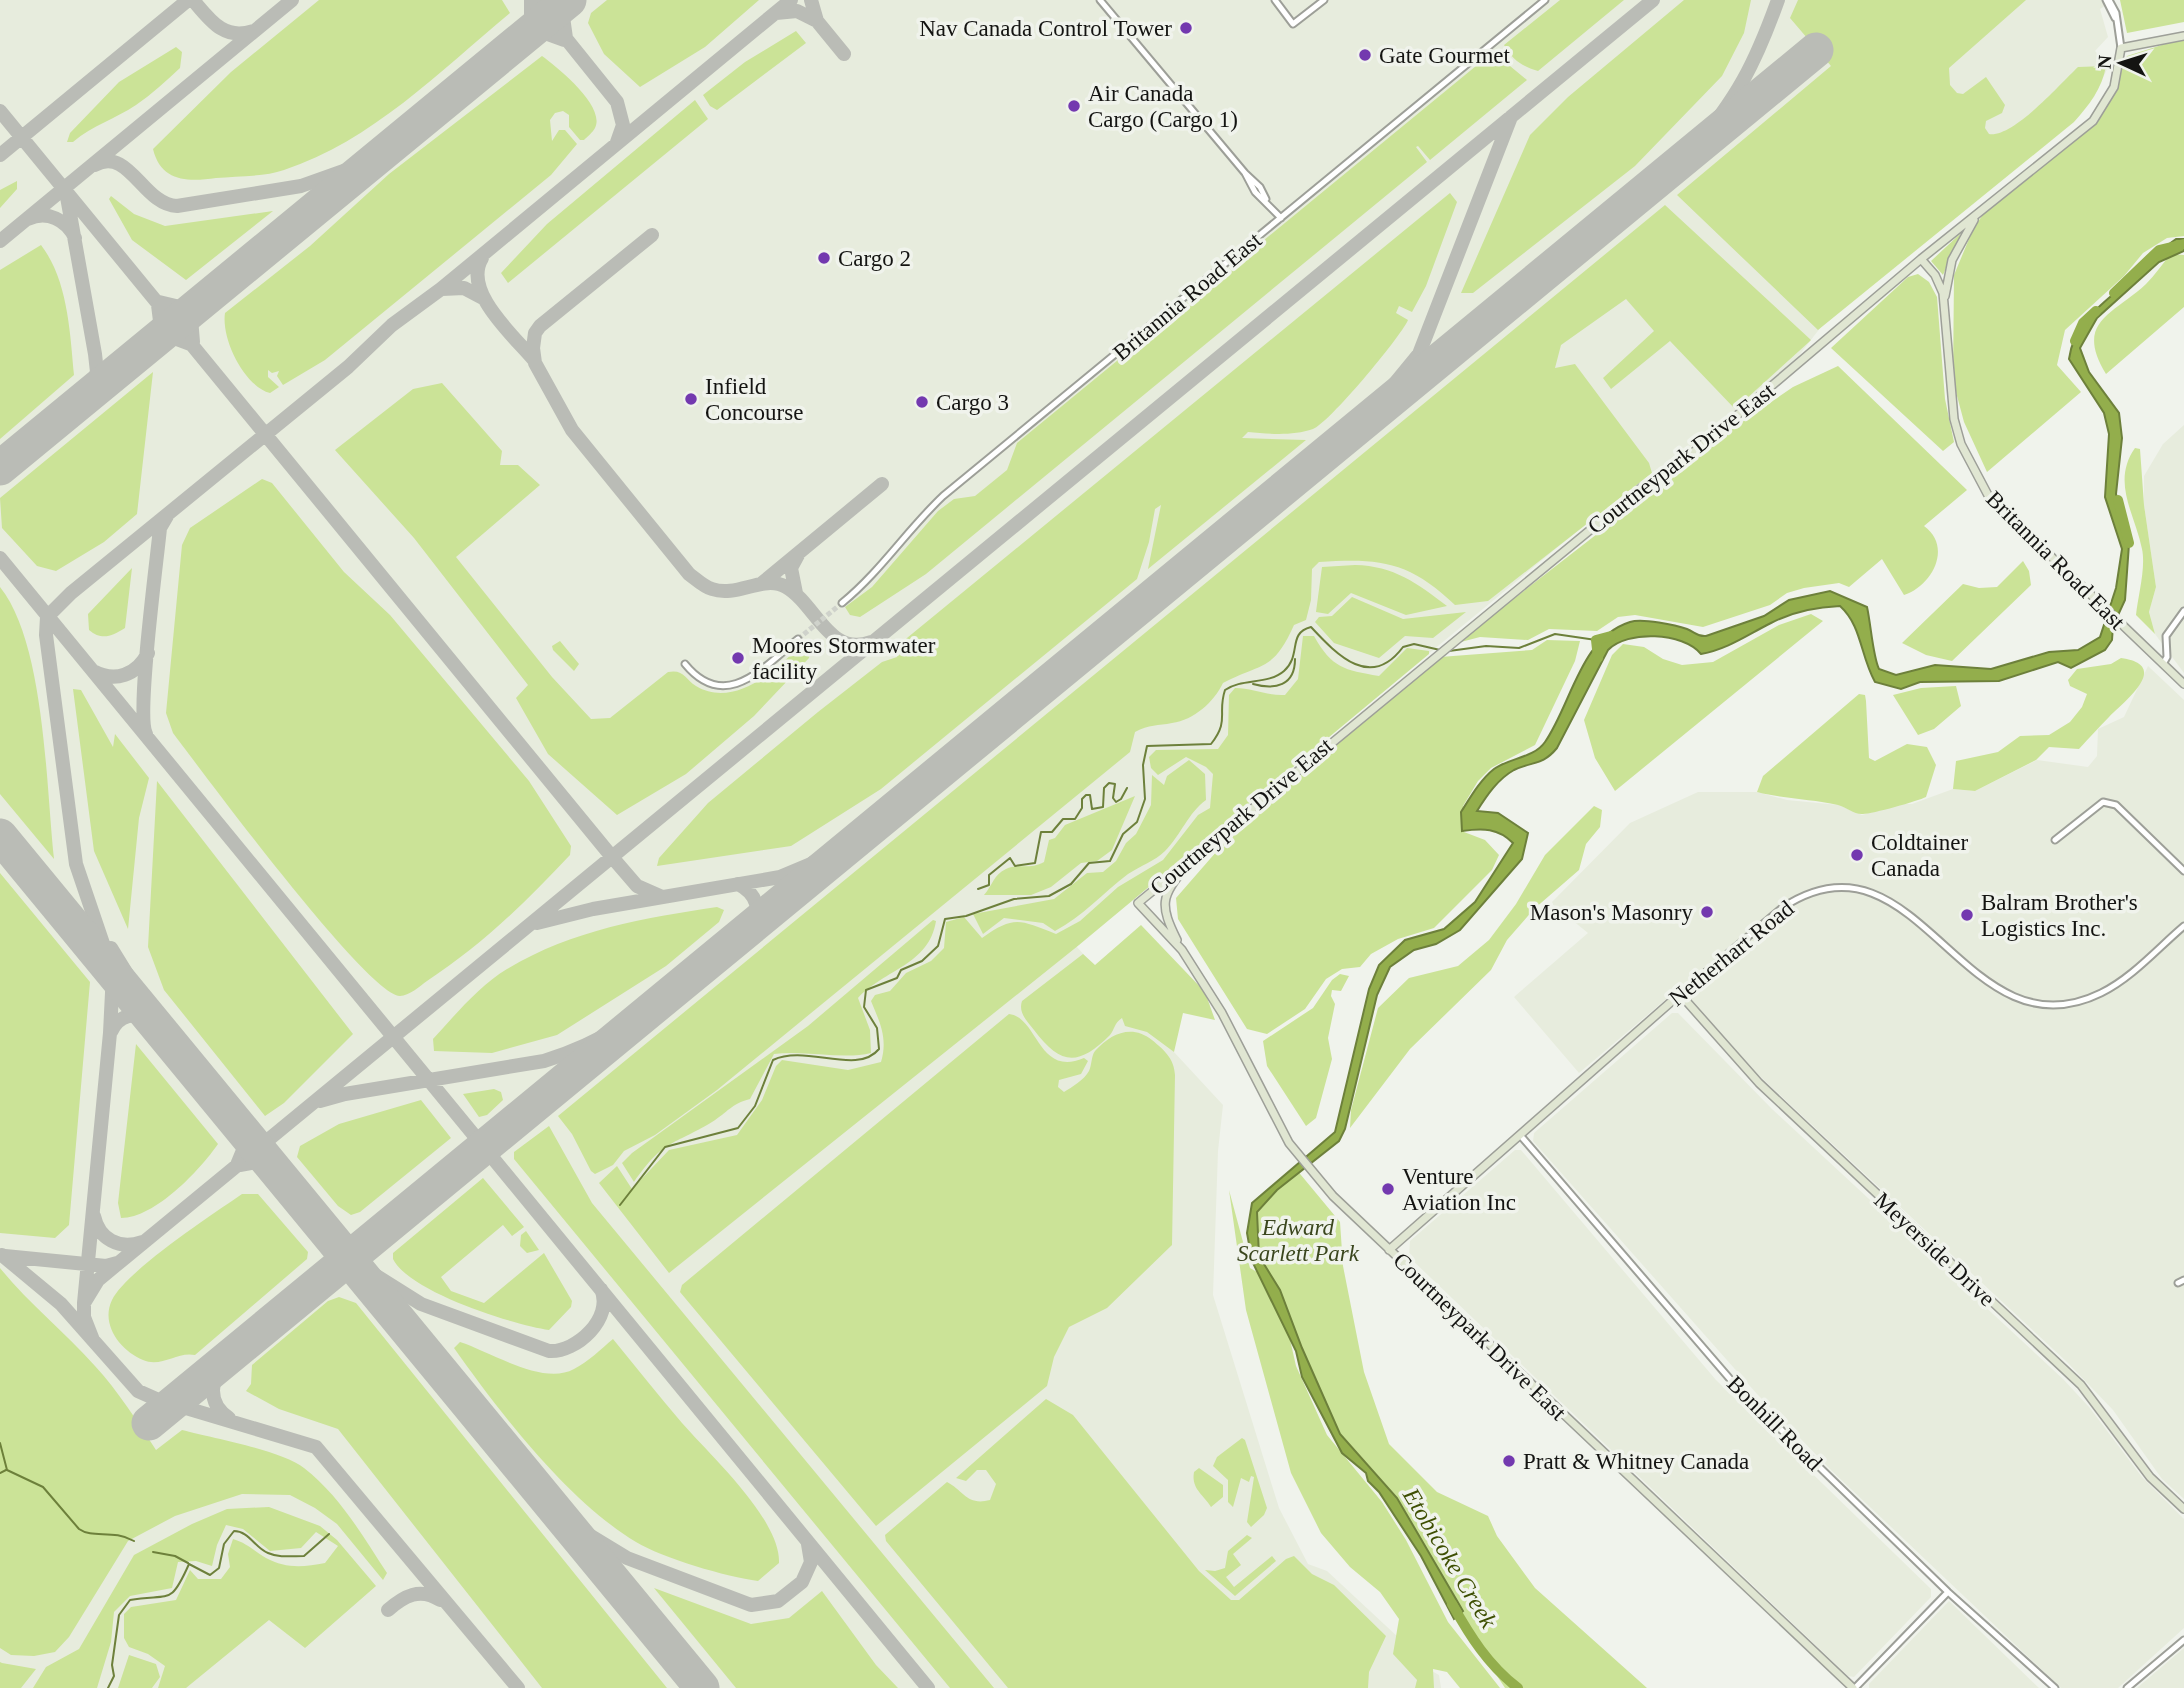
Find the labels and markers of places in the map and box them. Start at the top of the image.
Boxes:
place label: Nav Canada Control Tower [919,16,1172,41]
marker: Nav Canada Control Tower [1178,20,1194,36]
place label: Gate Gourmet [1379,43,1511,68]
marker: Gate Gourmet [1357,47,1373,63]
place label: Air Canada Cargo (Cargo 1) [1088,81,1238,132]
marker: Air Canada Cargo (Cargo 1) [1066,98,1082,114]
place label: Cargo 2 [838,246,911,271]
marker: Cargo 2 [816,250,832,266]
place label: Infield Concourse [705,374,803,425]
place label: Cargo 3 [936,390,1009,415]
marker: Infield Concourse [683,391,699,407]
marker: Cargo 3 [914,394,930,410]
place label: Moores Stormwater facility [752,633,936,684]
marker: Moores Stormwater facility [730,650,746,666]
place label: Coldtainer Canada [1871,830,1968,881]
marker: Coldtainer Canada [1849,847,1865,863]
place label: Balram Brother's Logistics Inc. [1981,890,2138,941]
place label: Mason's Masonry [1530,900,1693,925]
marker: Mason's Masonry [1699,904,1715,920]
marker: Balram Brother's Logistics Inc. [1959,907,1975,923]
place label: Venture Aviation Inc [1402,1164,1516,1215]
marker: Venture Aviation Inc [1380,1181,1396,1197]
place label: Pratt & Whitney Canada [1523,1449,1749,1474]
marker: Pratt & Whitney Canada [1501,1453,1517,1469]

